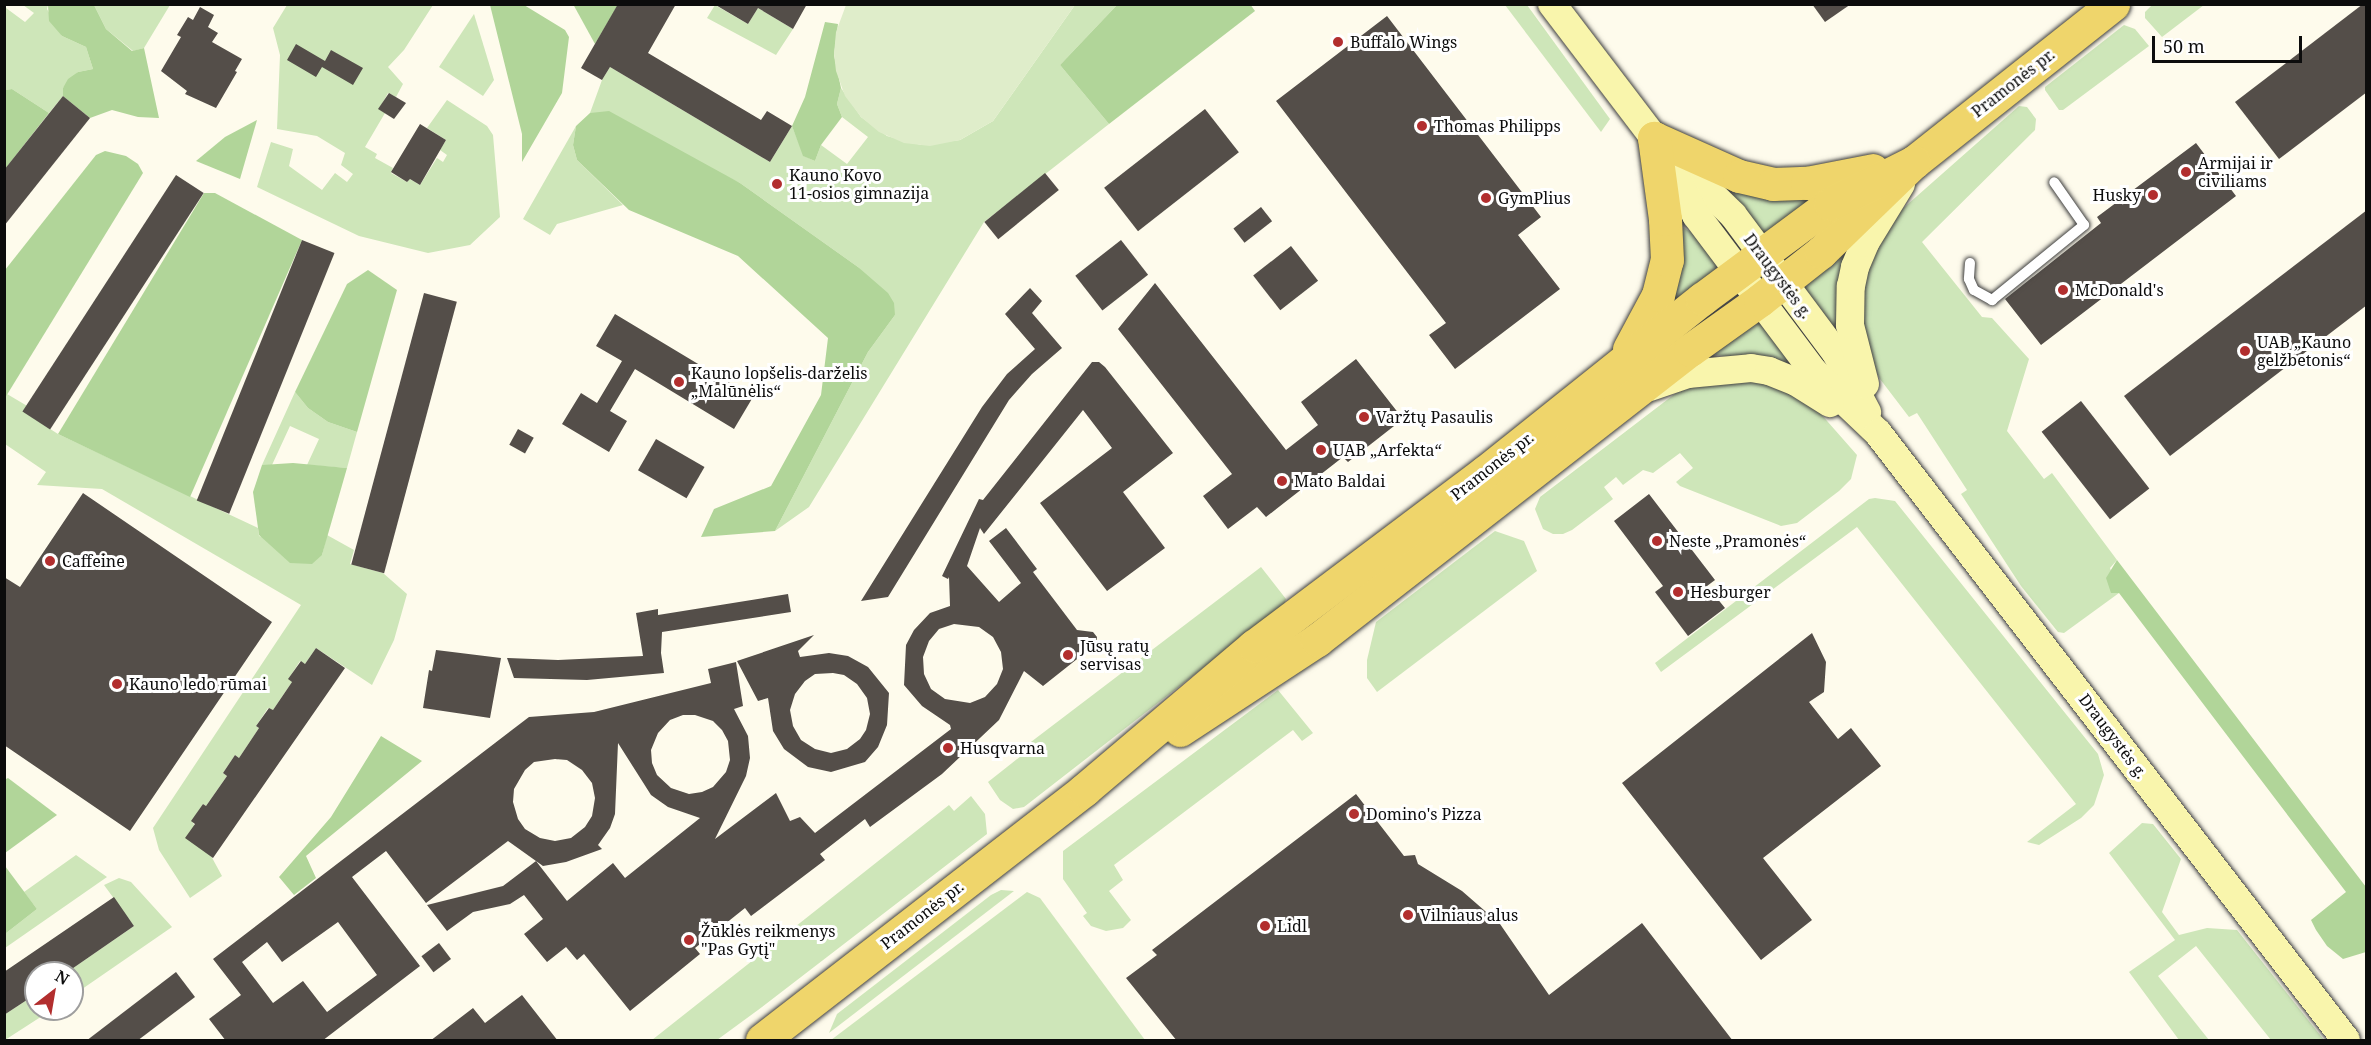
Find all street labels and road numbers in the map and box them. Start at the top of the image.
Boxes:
street label: Pramonės pr. [1968,45,2058,121]
street label: Draugystės g. [1740,230,1816,322]
street label: Pramonės pr. [1447,428,1537,504]
street label: Draugystės g. [2075,690,2151,782]
street label: Pramonės pr. [877,877,967,953]

